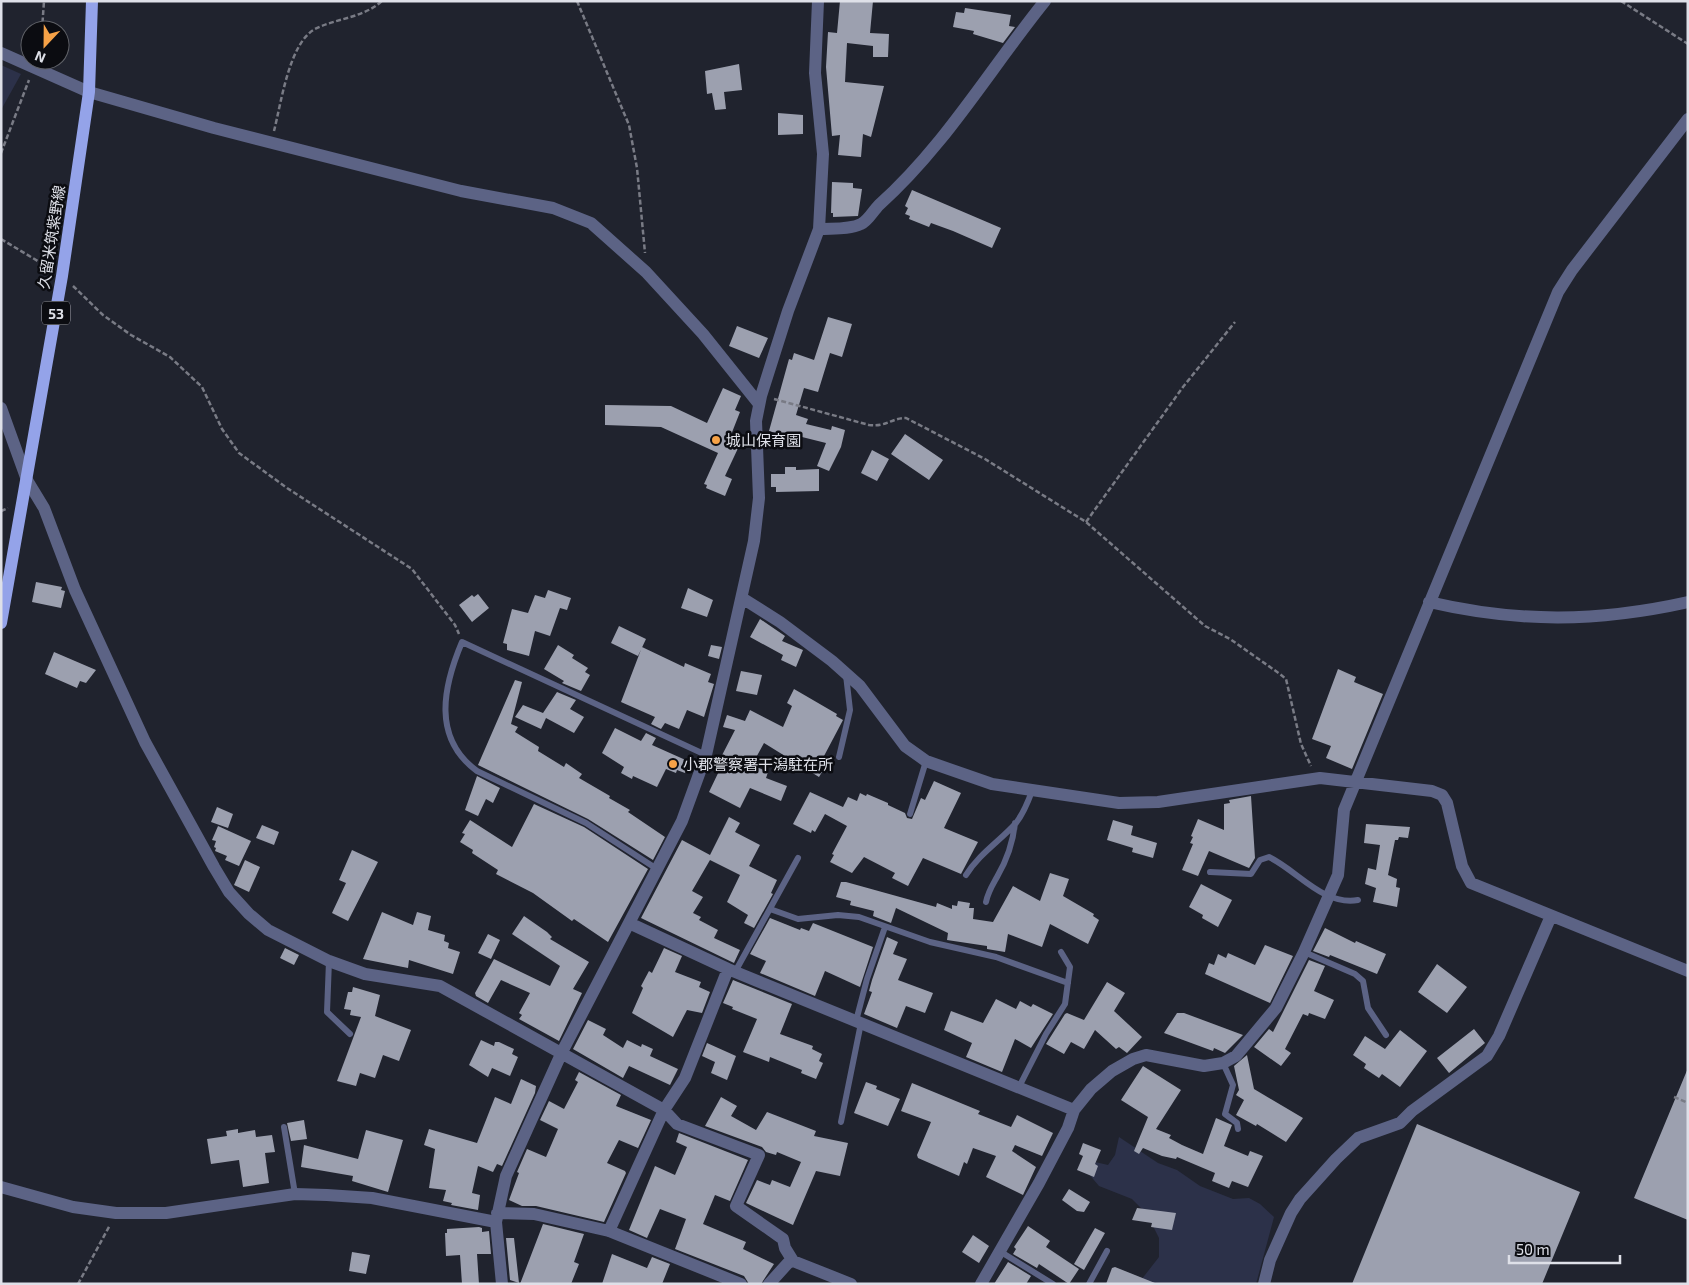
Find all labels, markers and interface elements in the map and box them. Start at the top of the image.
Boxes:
north arrow [20,20,70,70]
text: N [32,48,48,67]
street label: 久留米筑紫野線 [34,184,68,290]
road number: 53 [42,302,70,324]
place label: 城山保育園 [726,431,801,449]
marker: 城山保育園 [710,434,722,446]
place label: 小郡警察署干潟駐在所 [683,755,833,773]
marker: 小郡警察署干潟駐在所 [667,758,679,770]
scale bar [1509,1232,1620,1264]
text: 50 m [1516,1240,1550,1258]

